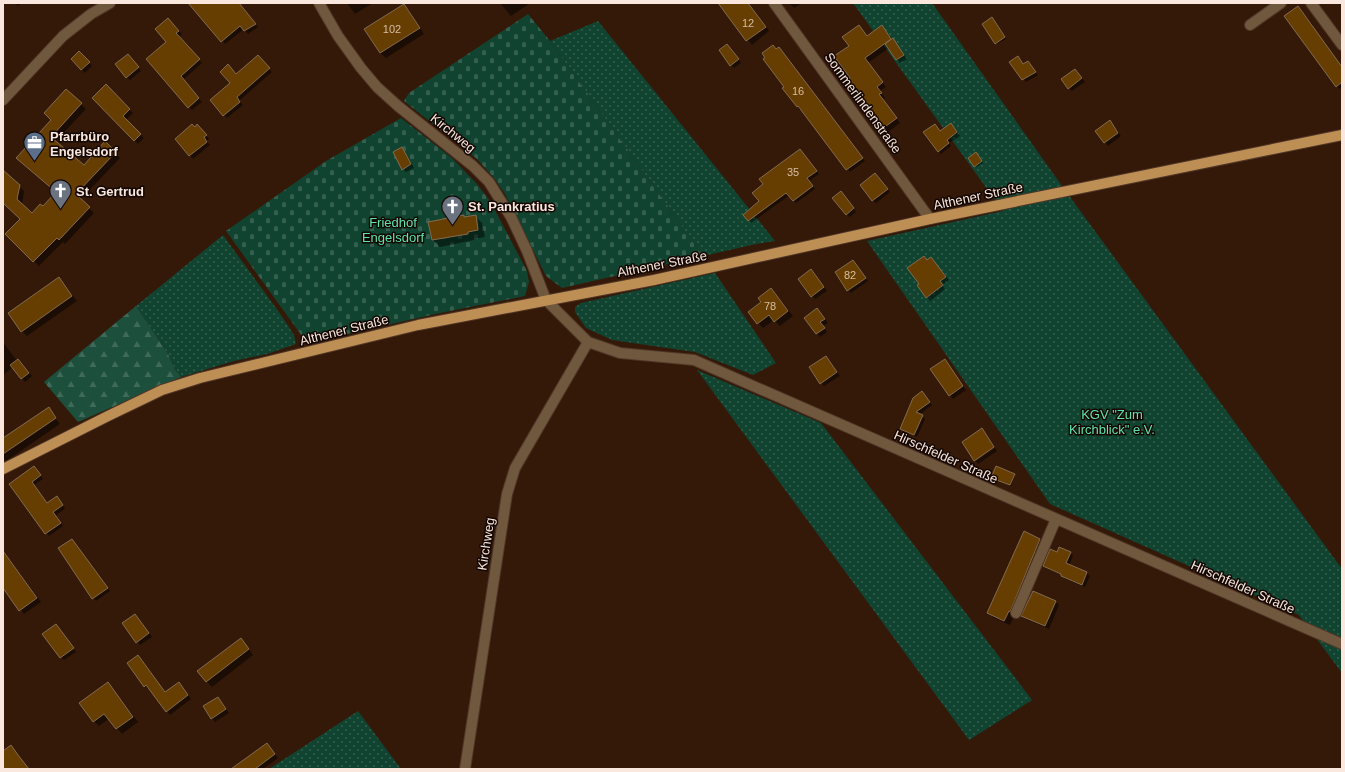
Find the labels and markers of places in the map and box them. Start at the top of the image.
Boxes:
place label: Pfarrbüro Engelsdorf [50,129,119,159]
office icon: Pfarrbüro Engelsdorf [21,130,47,163]
church icon: St. Gertrud [48,178,74,211]
place label: St. Gertrud [76,184,144,199]
church icon: St. Pankratius [440,193,466,226]
place label: St. Pankratius [468,199,555,214]

